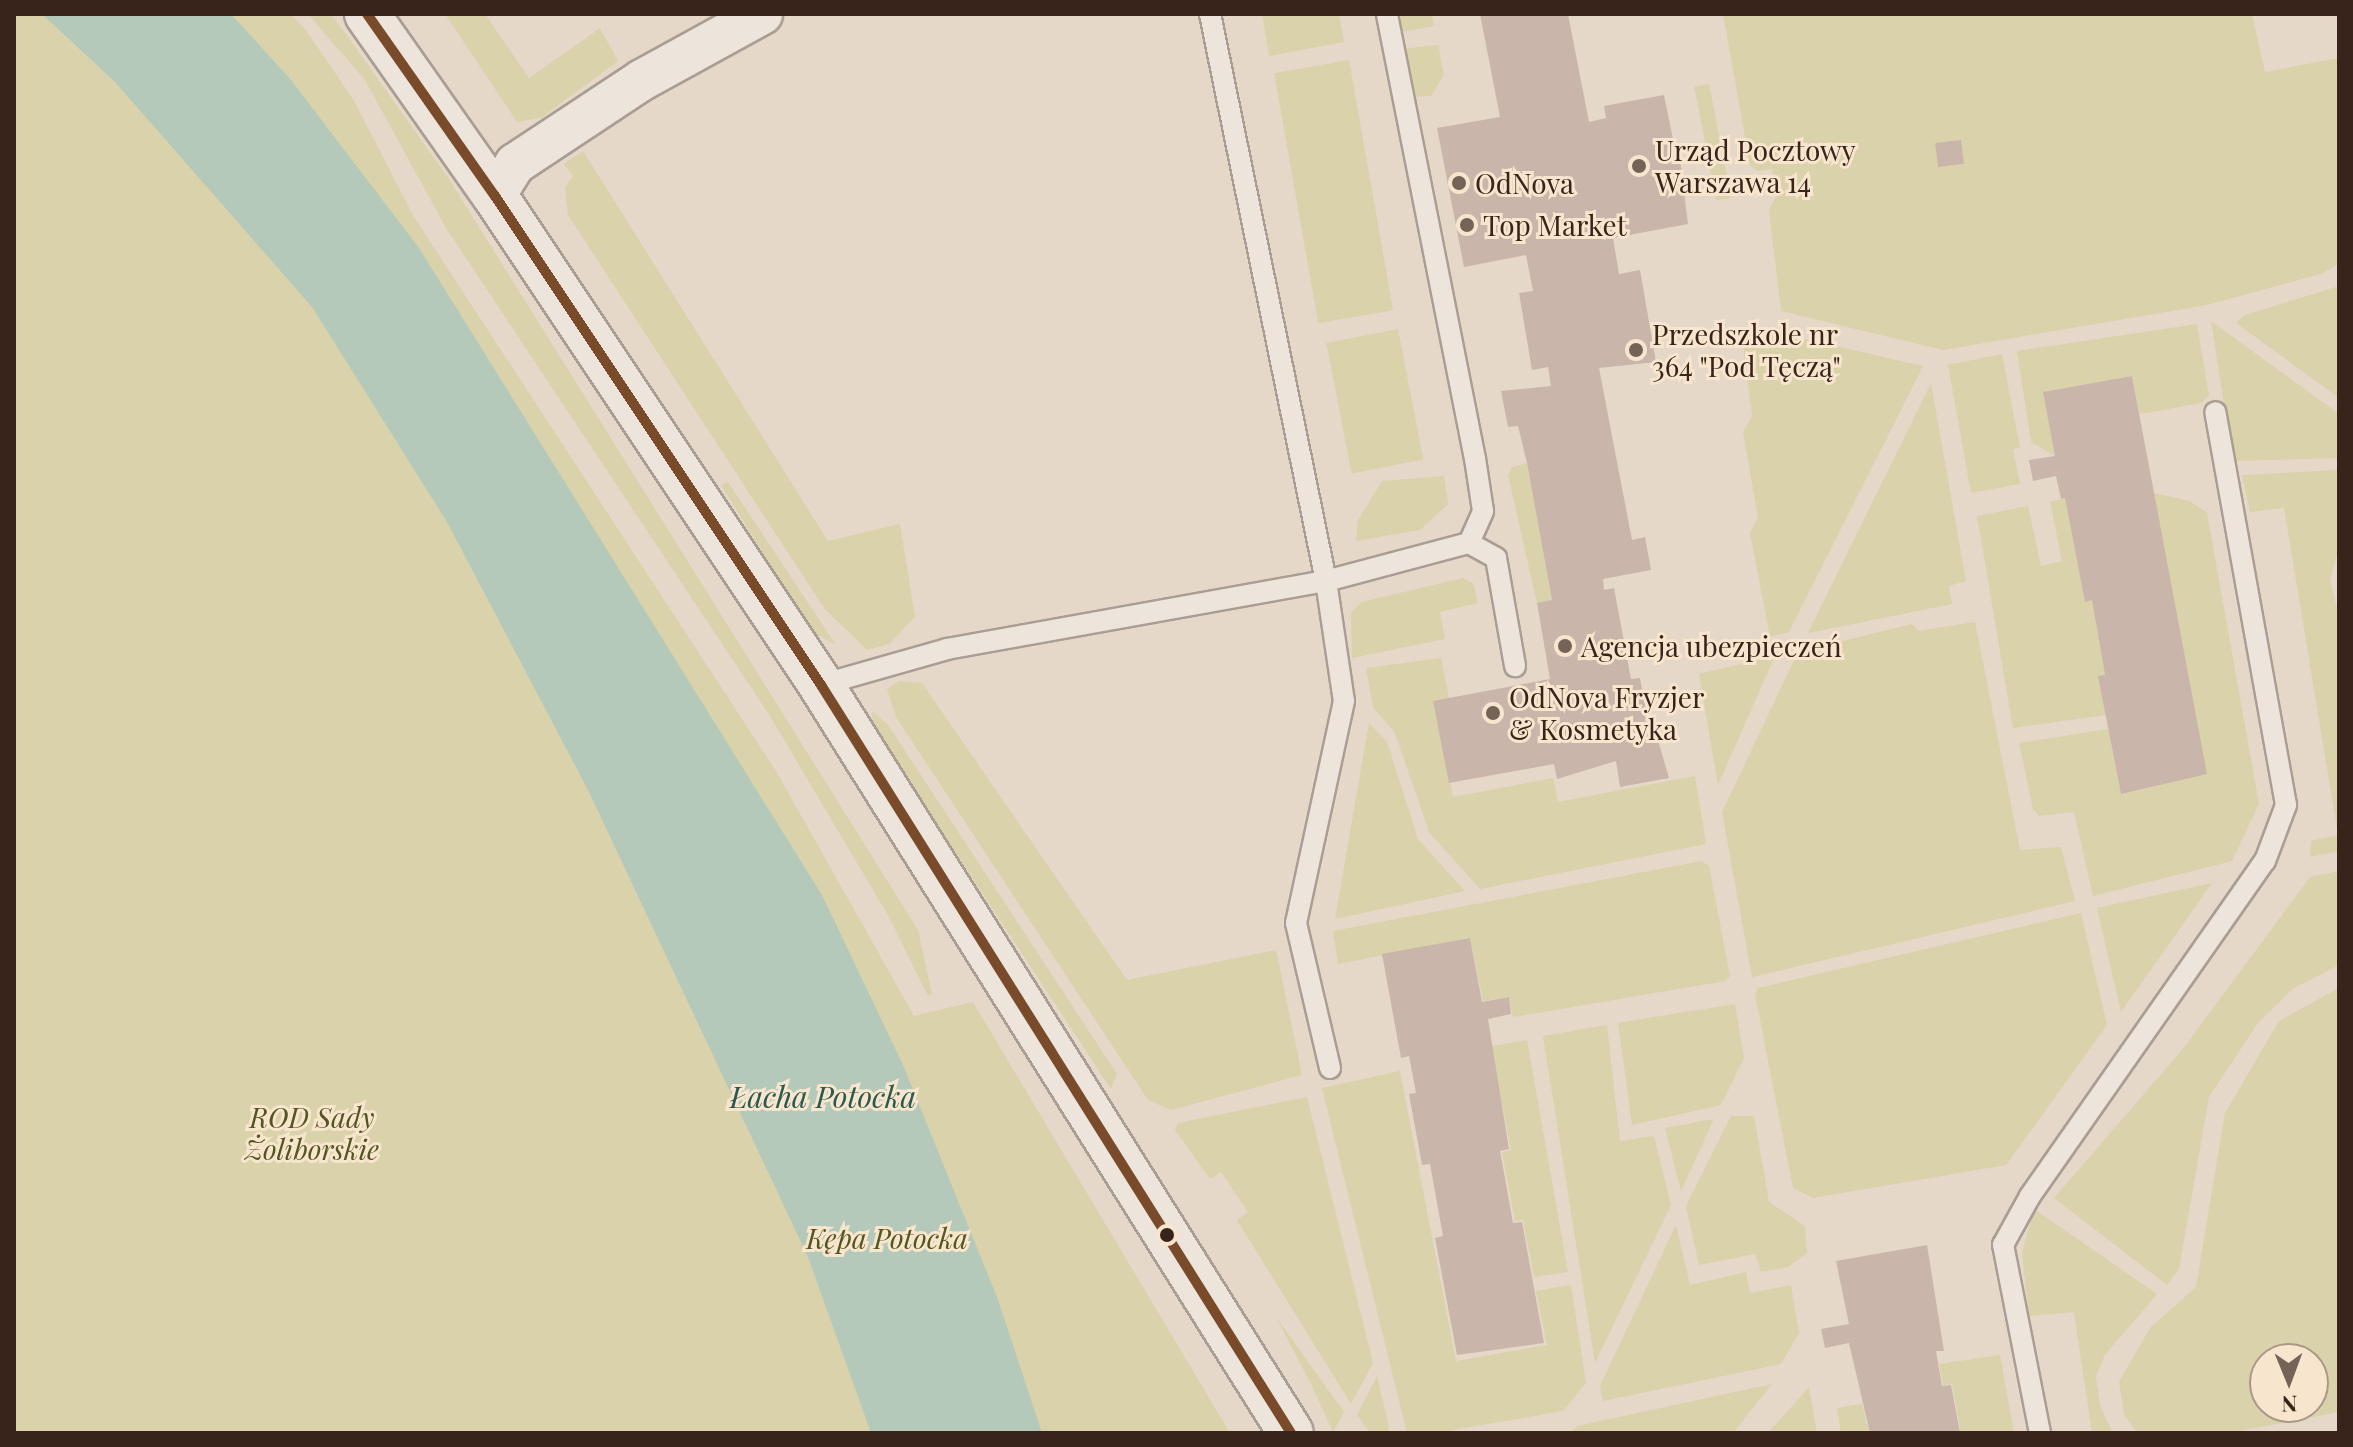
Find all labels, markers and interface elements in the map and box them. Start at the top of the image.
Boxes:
place label: Urząd Pocztowy Warszawa 14 [1655,133,1856,199]
marker: Urząd Pocztowy Warszawa 14 [1630,157,1648,175]
place label: OdNova [1475,166,1574,200]
marker: OdNova [1450,174,1468,192]
place label: Top Market [1483,208,1627,242]
marker: Top Market [1458,216,1476,234]
place label: Przedszkole nr 364 "Pod Tęczą" [1652,317,1842,383]
marker: Przedszkole nr 364 "Pod Tęczą" [1627,341,1645,359]
place label: Agencja ubezpieczeń [1581,629,1842,663]
marker: Agencja ubezpieczeń [1556,637,1574,655]
place label: OdNova Fryzjer & Kosmetyka [1509,680,1705,746]
marker: OdNova Fryzjer & Kosmetyka [1484,704,1502,722]
water label: Łacha Potocka [730,1078,916,1114]
park label: ROD Sady Żoliborskie [245,1100,379,1166]
park label: Kępa Potocka [806,1221,968,1255]
unlabelled marker [1159,1227,1175,1243]
north arrow [2249,1343,2329,1423]
text: N [2281,1390,2298,1420]

